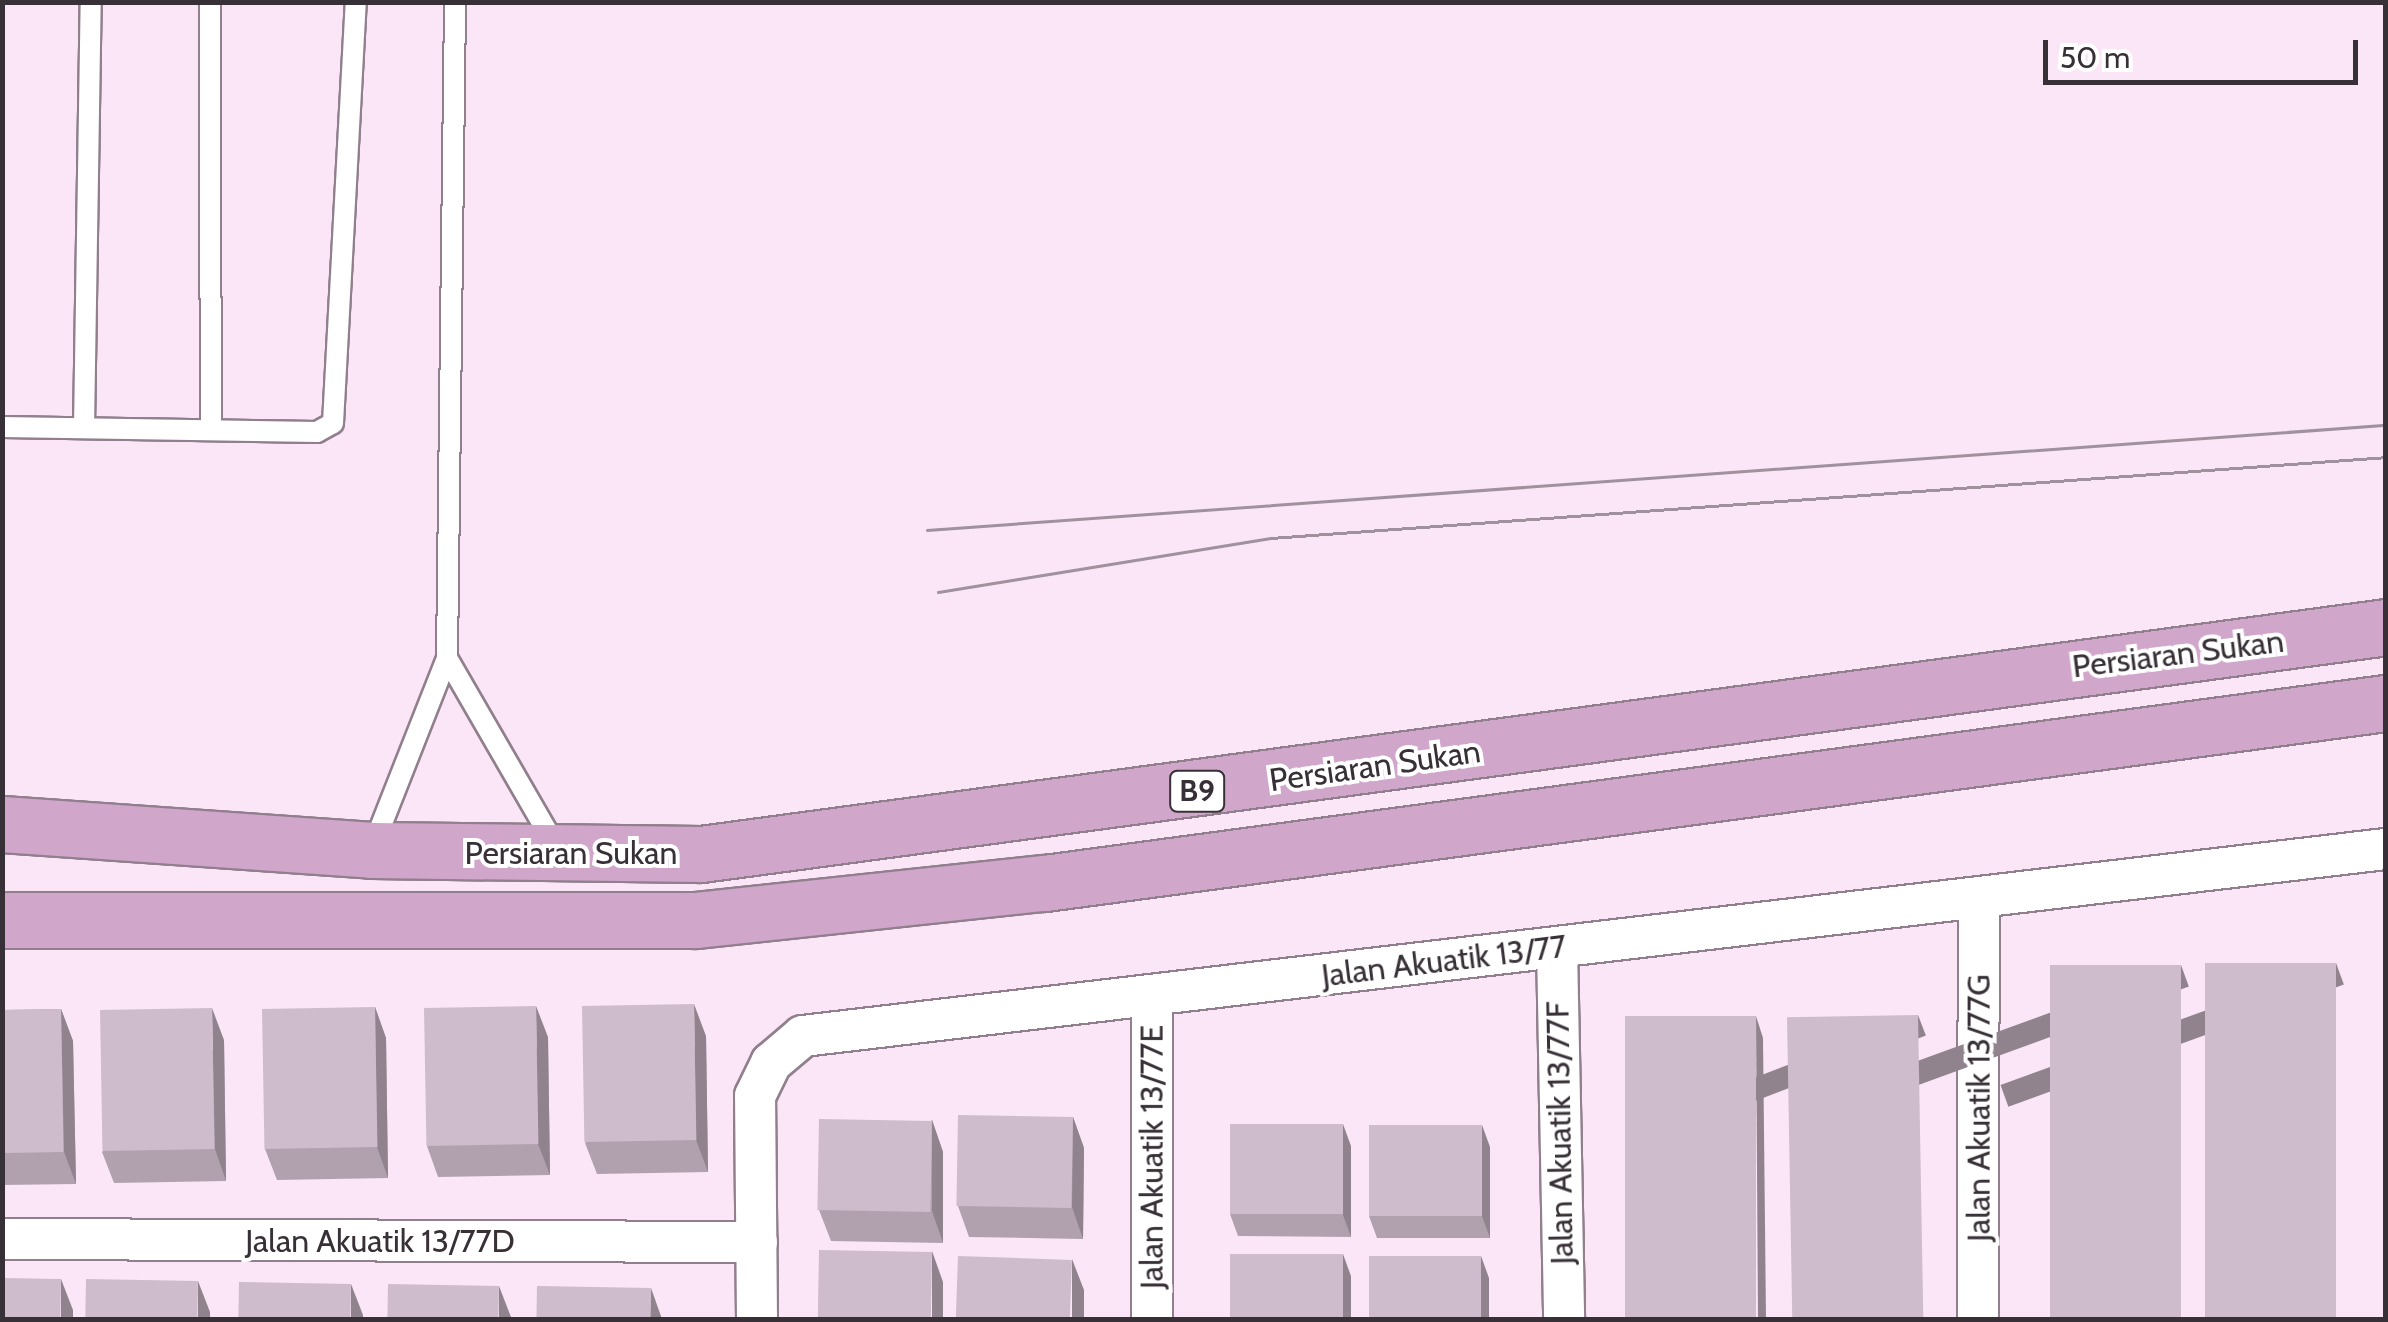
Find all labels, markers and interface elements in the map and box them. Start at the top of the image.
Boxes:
scale bar [2048,20,2363,82]
text: 50 m [2060,39,2130,76]
street label: Persiaran Sukan [2070,622,2286,686]
street label: Persiaran Sukan [1267,732,1483,800]
road number: B9 [1167,766,1227,816]
street label: Persiaran Sukan [465,834,677,872]
street label: Jalan Akuatik 13/77 [1319,927,1569,995]
street label: Jalan Akuatik 13/77G [1960,974,1998,1242]
street label: Jalan Akuatik 13/77F [1539,1001,1581,1265]
street label: Jalan Akuatik 13/77E [1133,1025,1171,1289]
street label: Jalan Akuatik 13/77D [245,1222,515,1260]

